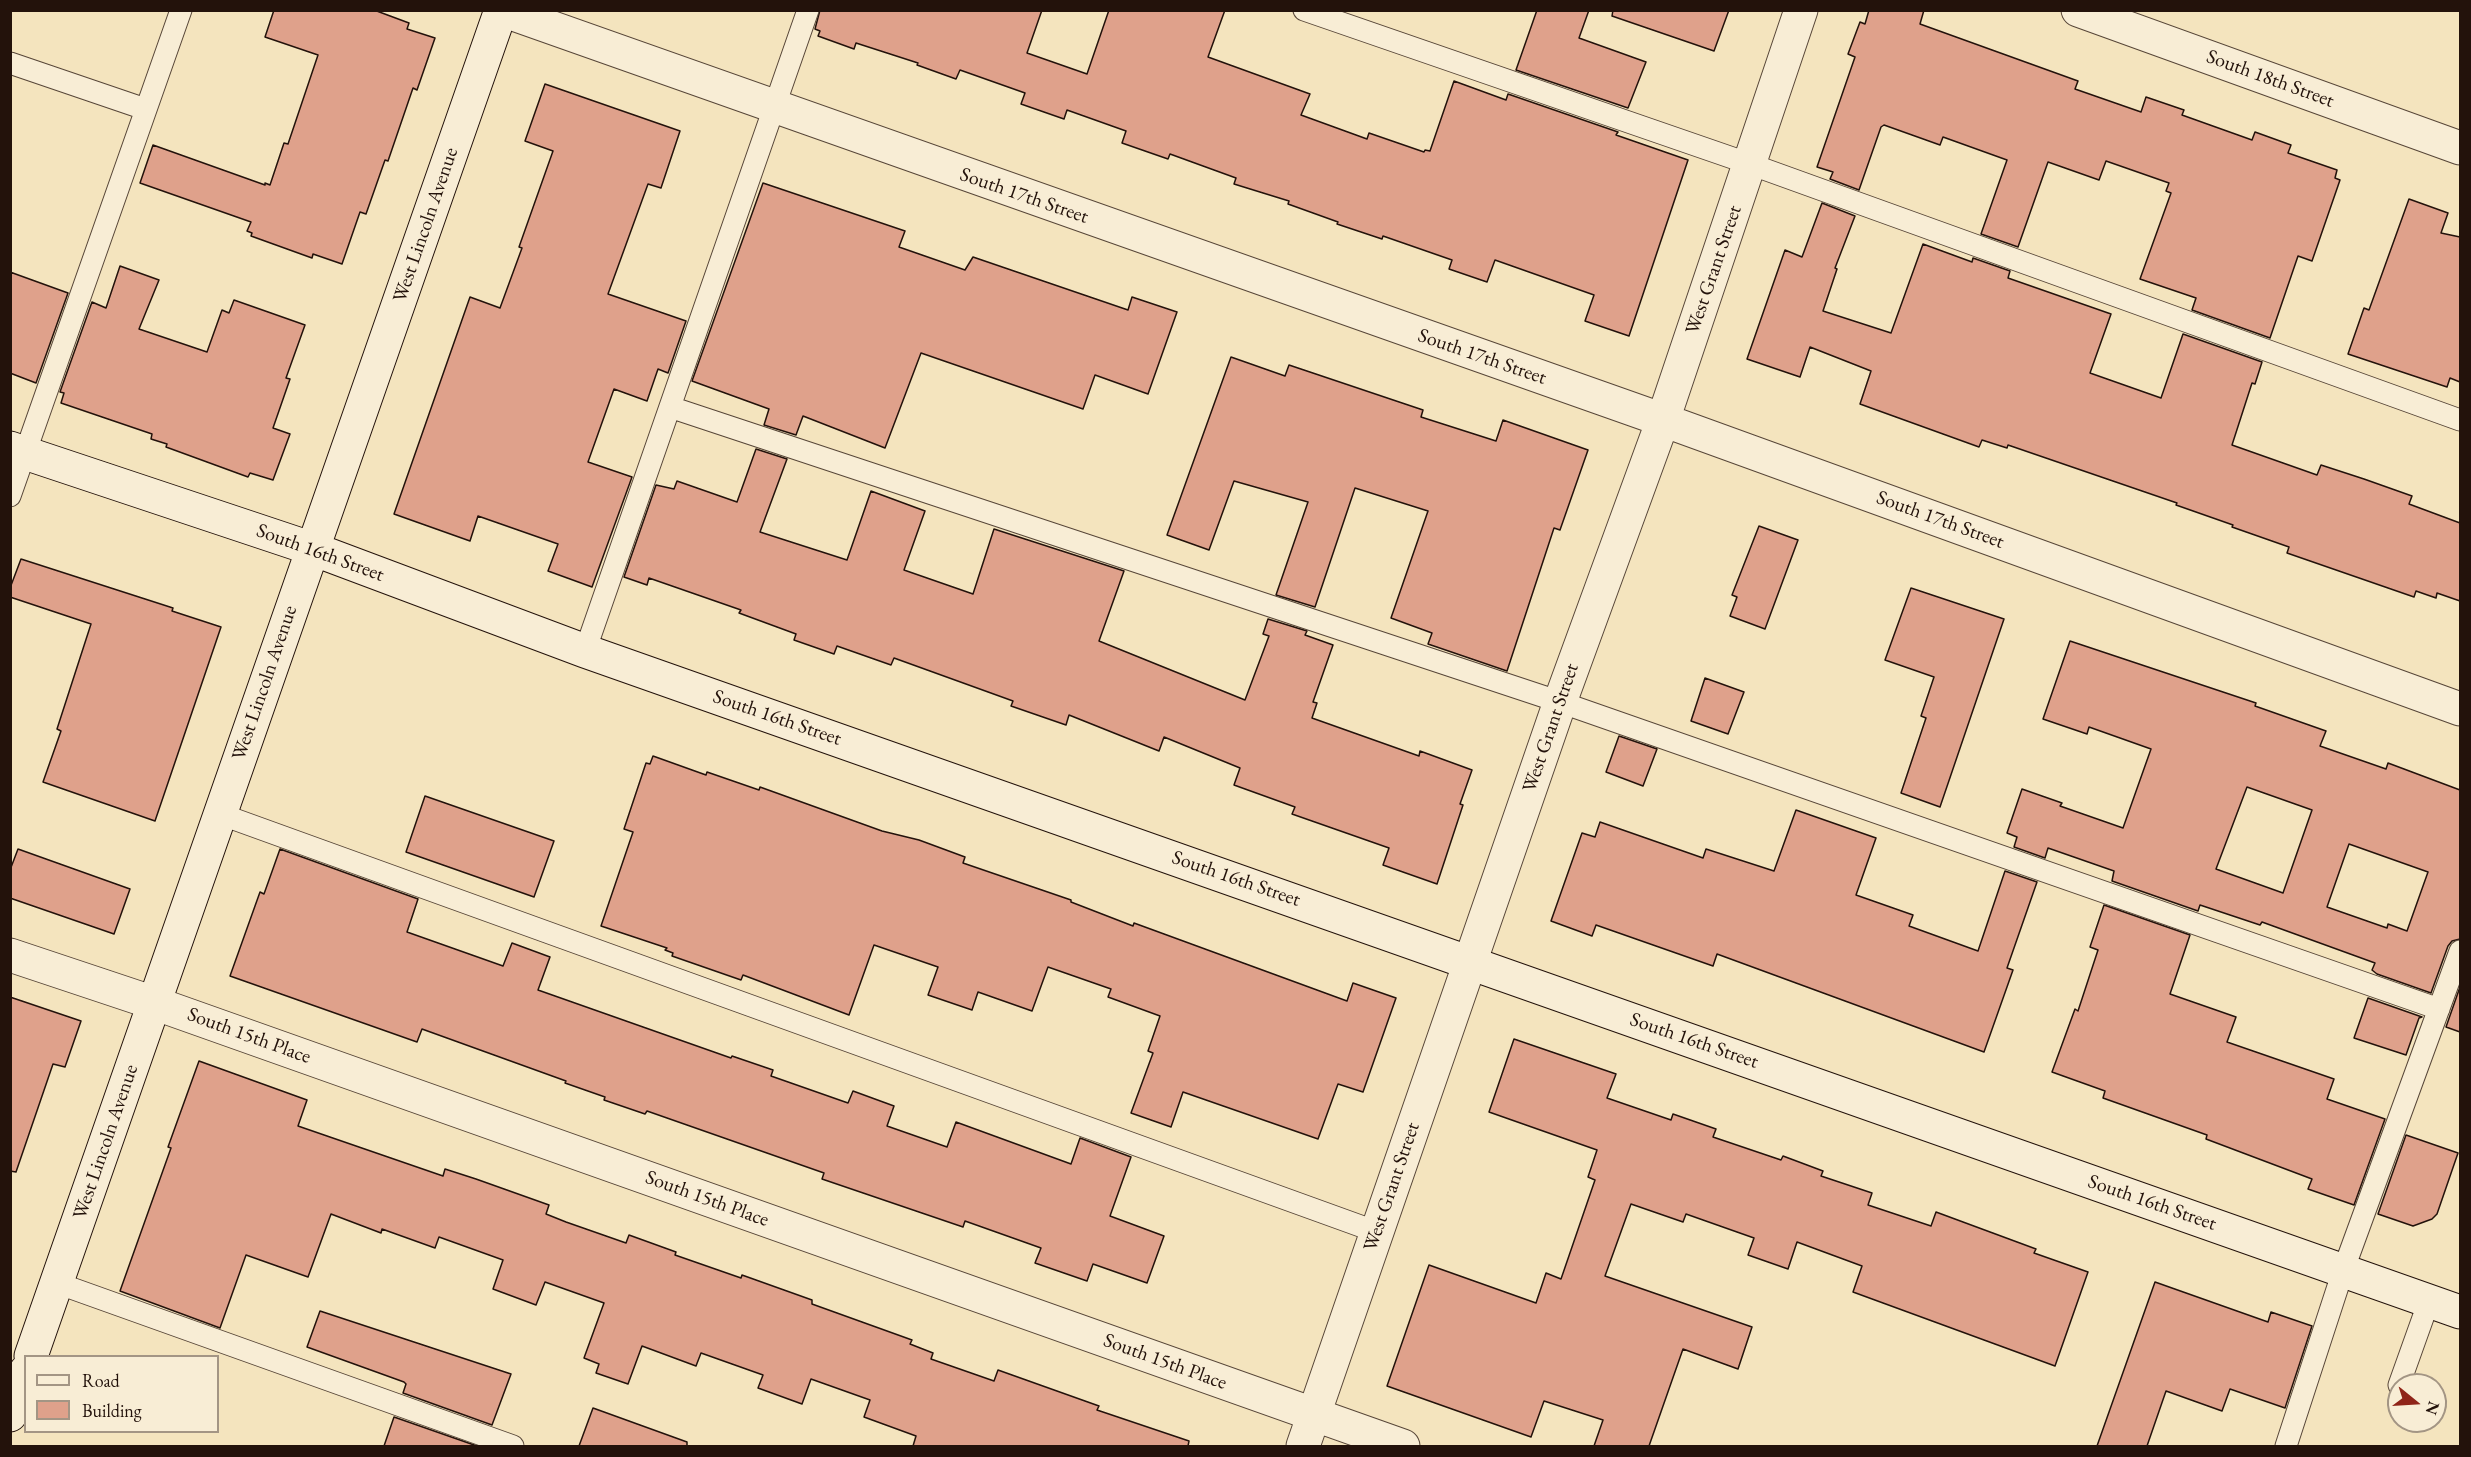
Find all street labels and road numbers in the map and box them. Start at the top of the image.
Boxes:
street label: South 18th Street [2203,45,2337,113]
street label: West Lincoln Avenue [388,144,464,306]
street label: South 17th Street [957,163,1091,229]
street label: West Grant Street [1681,202,1747,338]
street label: South 17th Street [1415,324,1549,390]
street label: South 17th Street [1873,486,2007,554]
street label: South 16th Street [253,519,387,587]
street label: West Lincoln Avenue [227,602,303,764]
street label: West Grant Street [1518,660,1584,796]
street label: South 16th Street [710,685,844,751]
street label: South 16th Street [1169,846,1303,912]
street label: South 15th Place [184,1003,314,1069]
street label: South 16th Street [1627,1008,1761,1074]
street label: West Lincoln Avenue [68,1061,144,1223]
street label: West Grant Street [1359,1119,1425,1255]
street label: South 15th Place [642,1166,772,1232]
street label: South 16th Street [2085,1170,2219,1236]
street label: South 15th Place [1100,1329,1230,1395]

